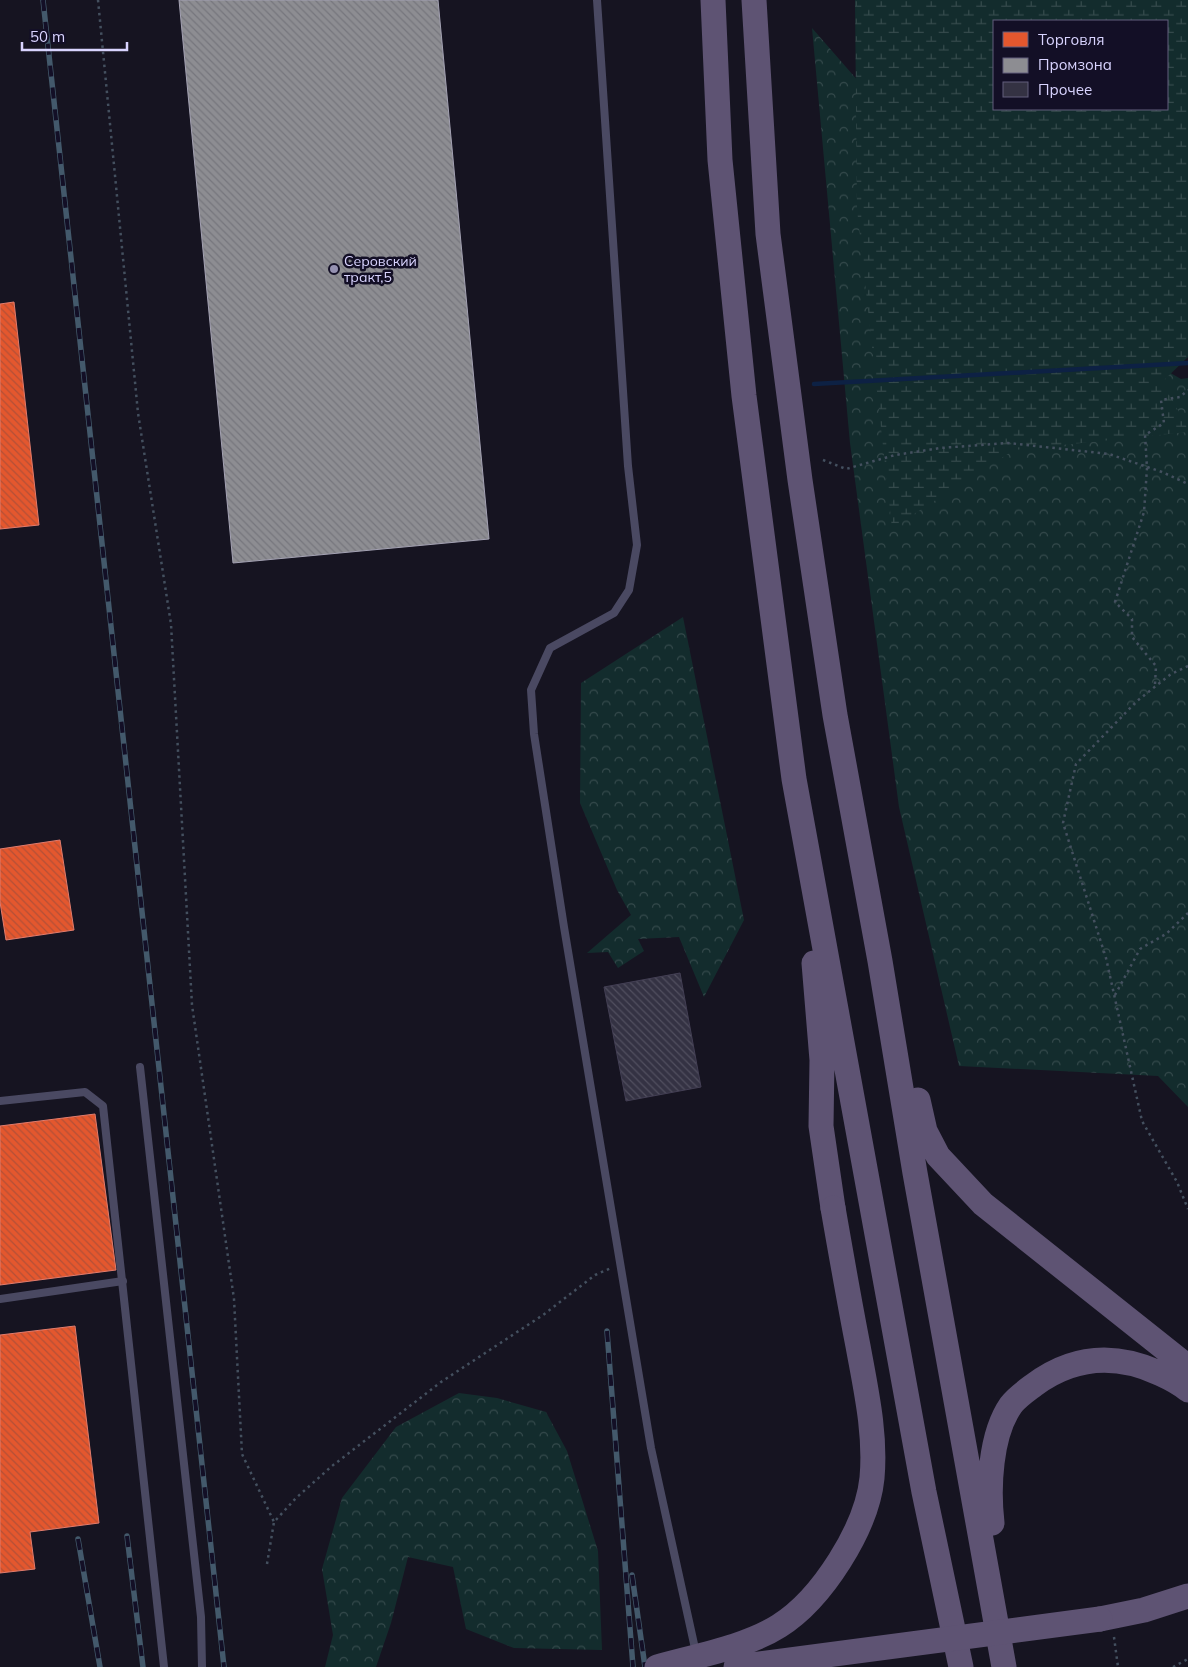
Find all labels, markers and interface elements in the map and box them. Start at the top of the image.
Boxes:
scale bar [22,20,128,52]
legend [993,20,1168,110]
text: 50 m [30,27,65,46]
text: Торговля [1038,30,1105,49]
text: Промзона [1038,55,1112,74]
text: Прочее [1038,80,1092,99]
place label: Серовский тракт,5 [344,252,417,286]
marker: Серовский тракт,5 [328,263,340,275]

